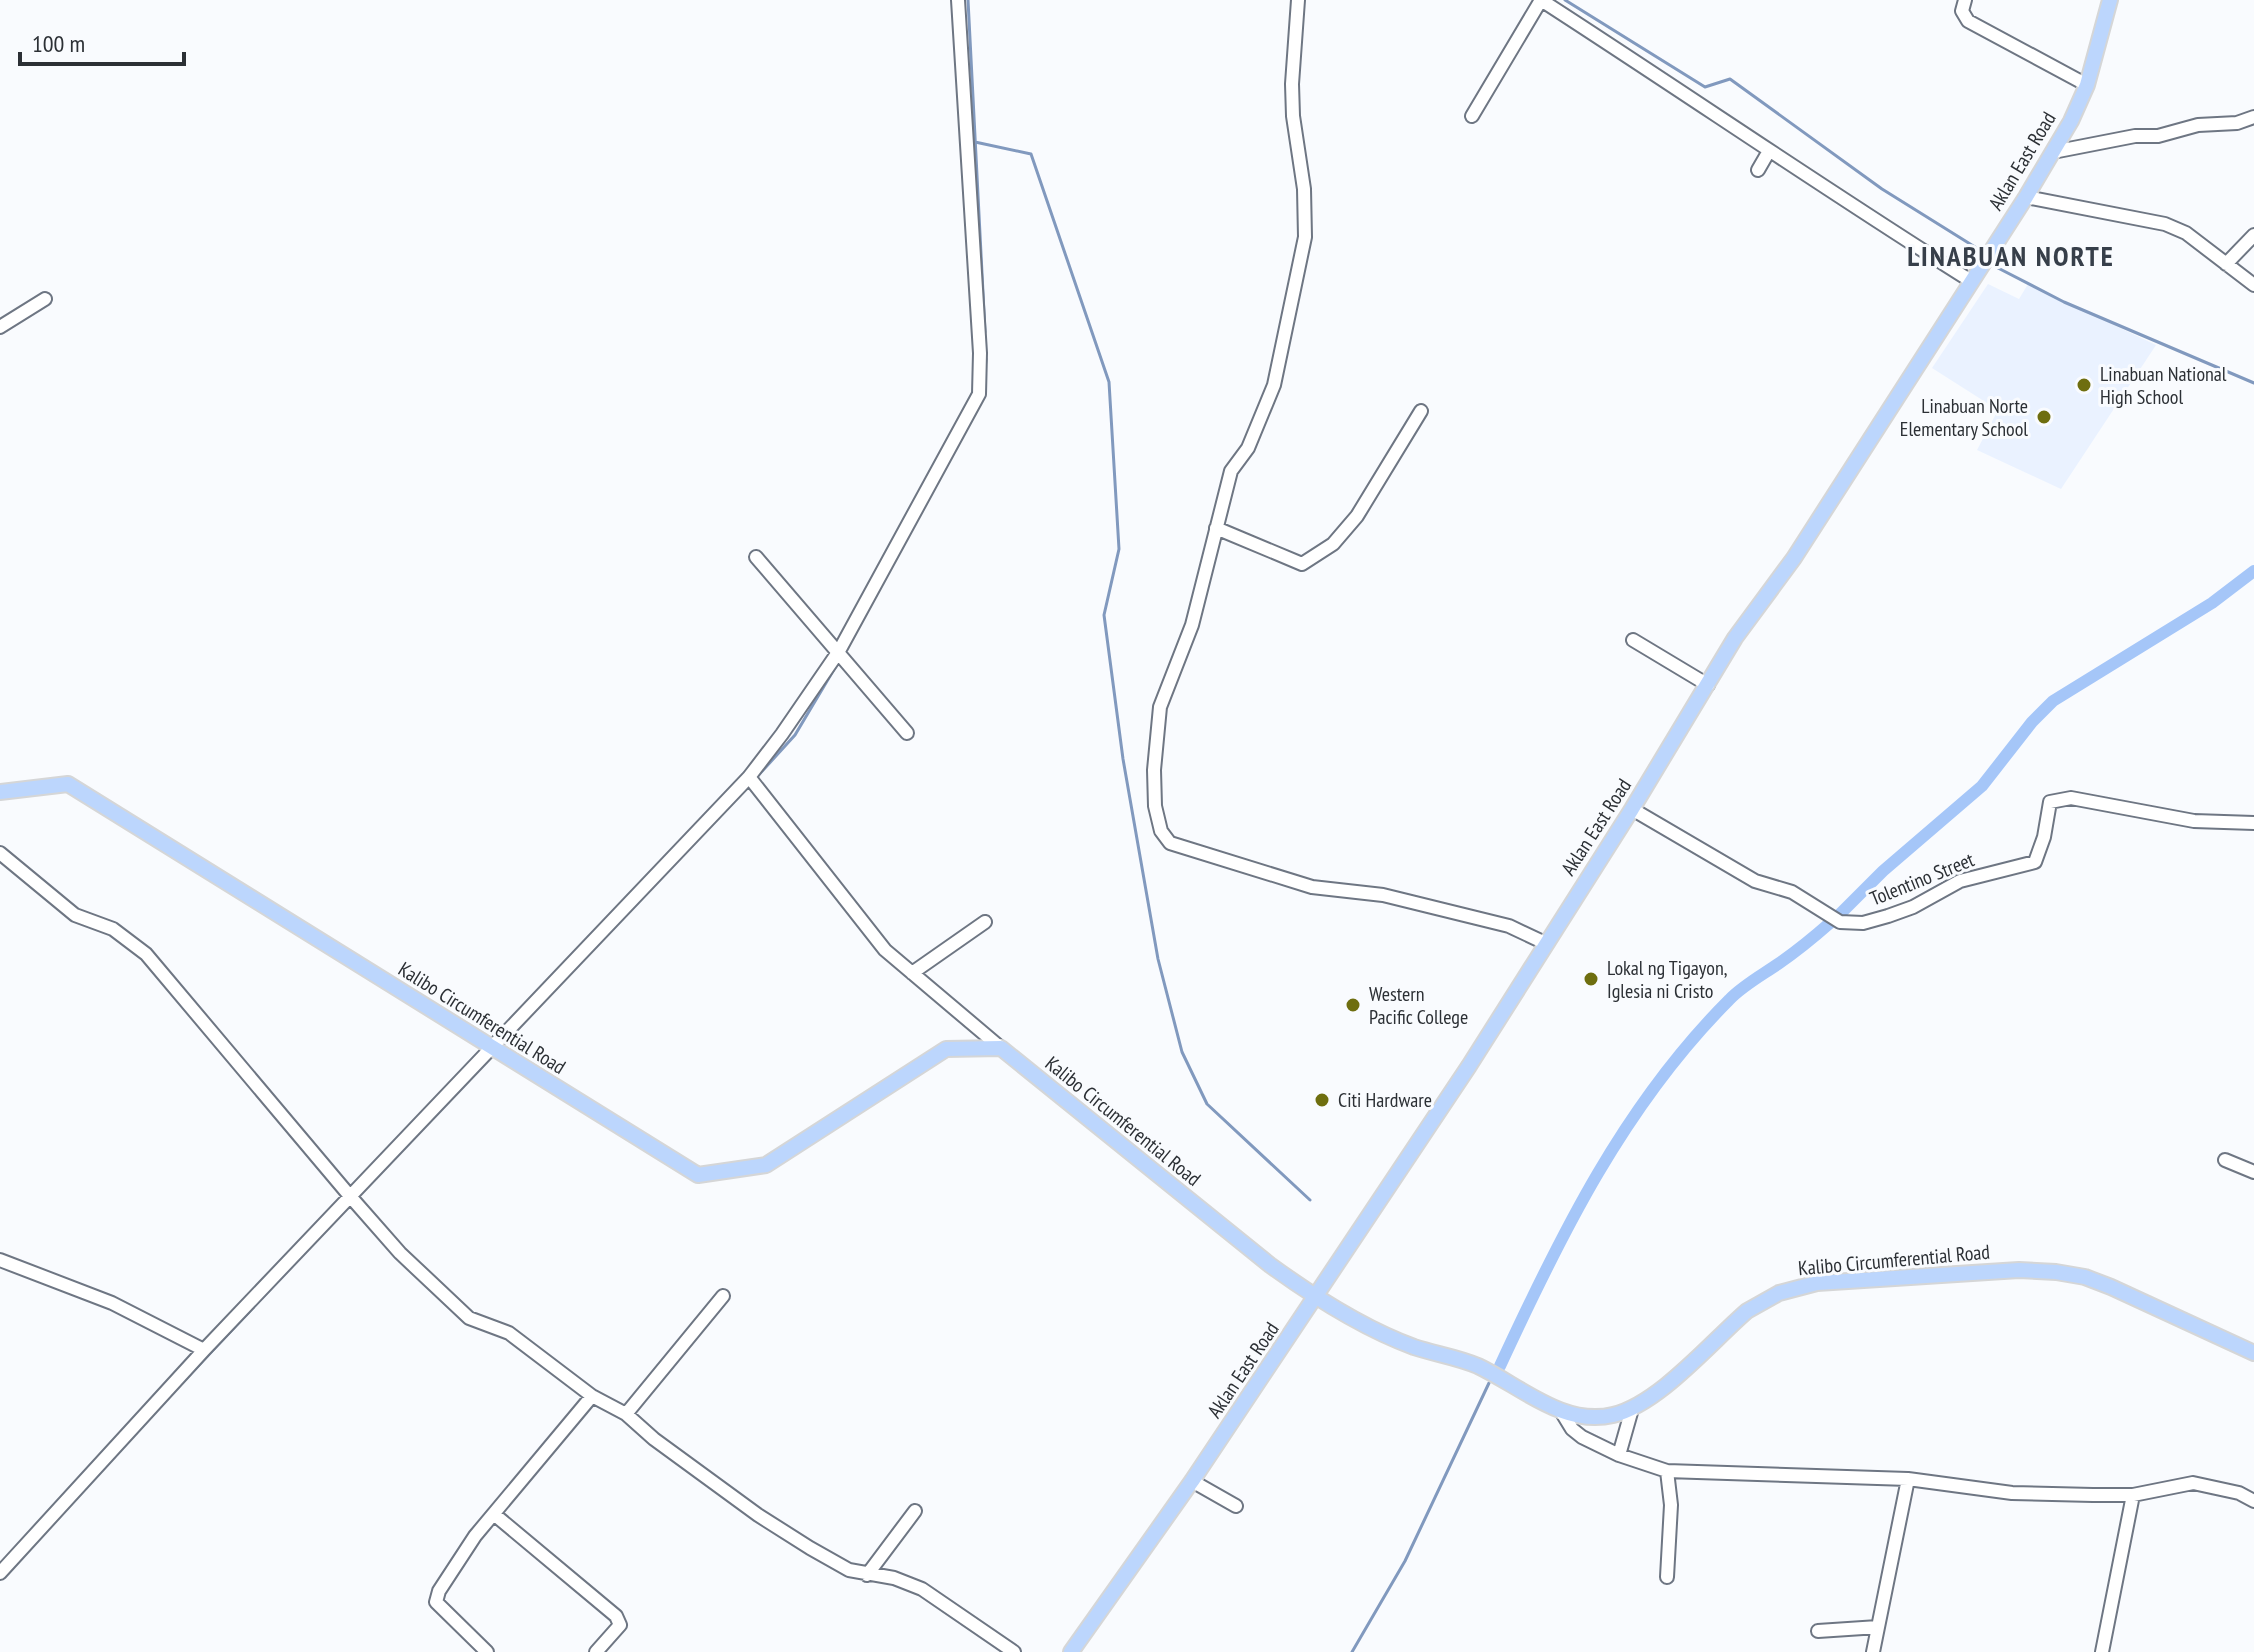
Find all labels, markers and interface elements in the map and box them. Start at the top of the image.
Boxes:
scale bar [20,16,184,66]
text: 100 m [32,28,85,59]
street label: Aklan East Road [1983,107,2061,215]
district label: LINABUAN NORTE [1907,237,2115,274]
place label: Linabuan National High School [2100,361,2227,410]
marker: Linabuan National High School [2075,376,2093,394]
place label: Linabuan Norte Elementary School [1900,393,2028,442]
marker: Linabuan Norte Elementary School [2035,408,2053,426]
street label: Aklan East Road [1555,774,1637,880]
street label: Tolentino Street [1866,846,1978,912]
place label: Lokal ng Tigayon, Iglesia ni Cristo [1607,955,1727,1004]
street label: Kalibo Circumferential Road [394,956,570,1080]
marker: Lokal ng Tigayon, Iglesia ni Cristo [1582,970,1600,988]
place label: Western Pacific College [1369,981,1468,1030]
marker: Western Pacific College [1344,996,1362,1014]
street label: Kalibo Circumferential Road [1040,1050,1206,1192]
place label: Citi Hardware [1338,1087,1432,1113]
marker: Citi Hardware [1313,1091,1331,1109]
street label: Kalibo Circumferential Road [1797,1239,1991,1281]
street label: Aklan East Road [1201,1317,1285,1423]

